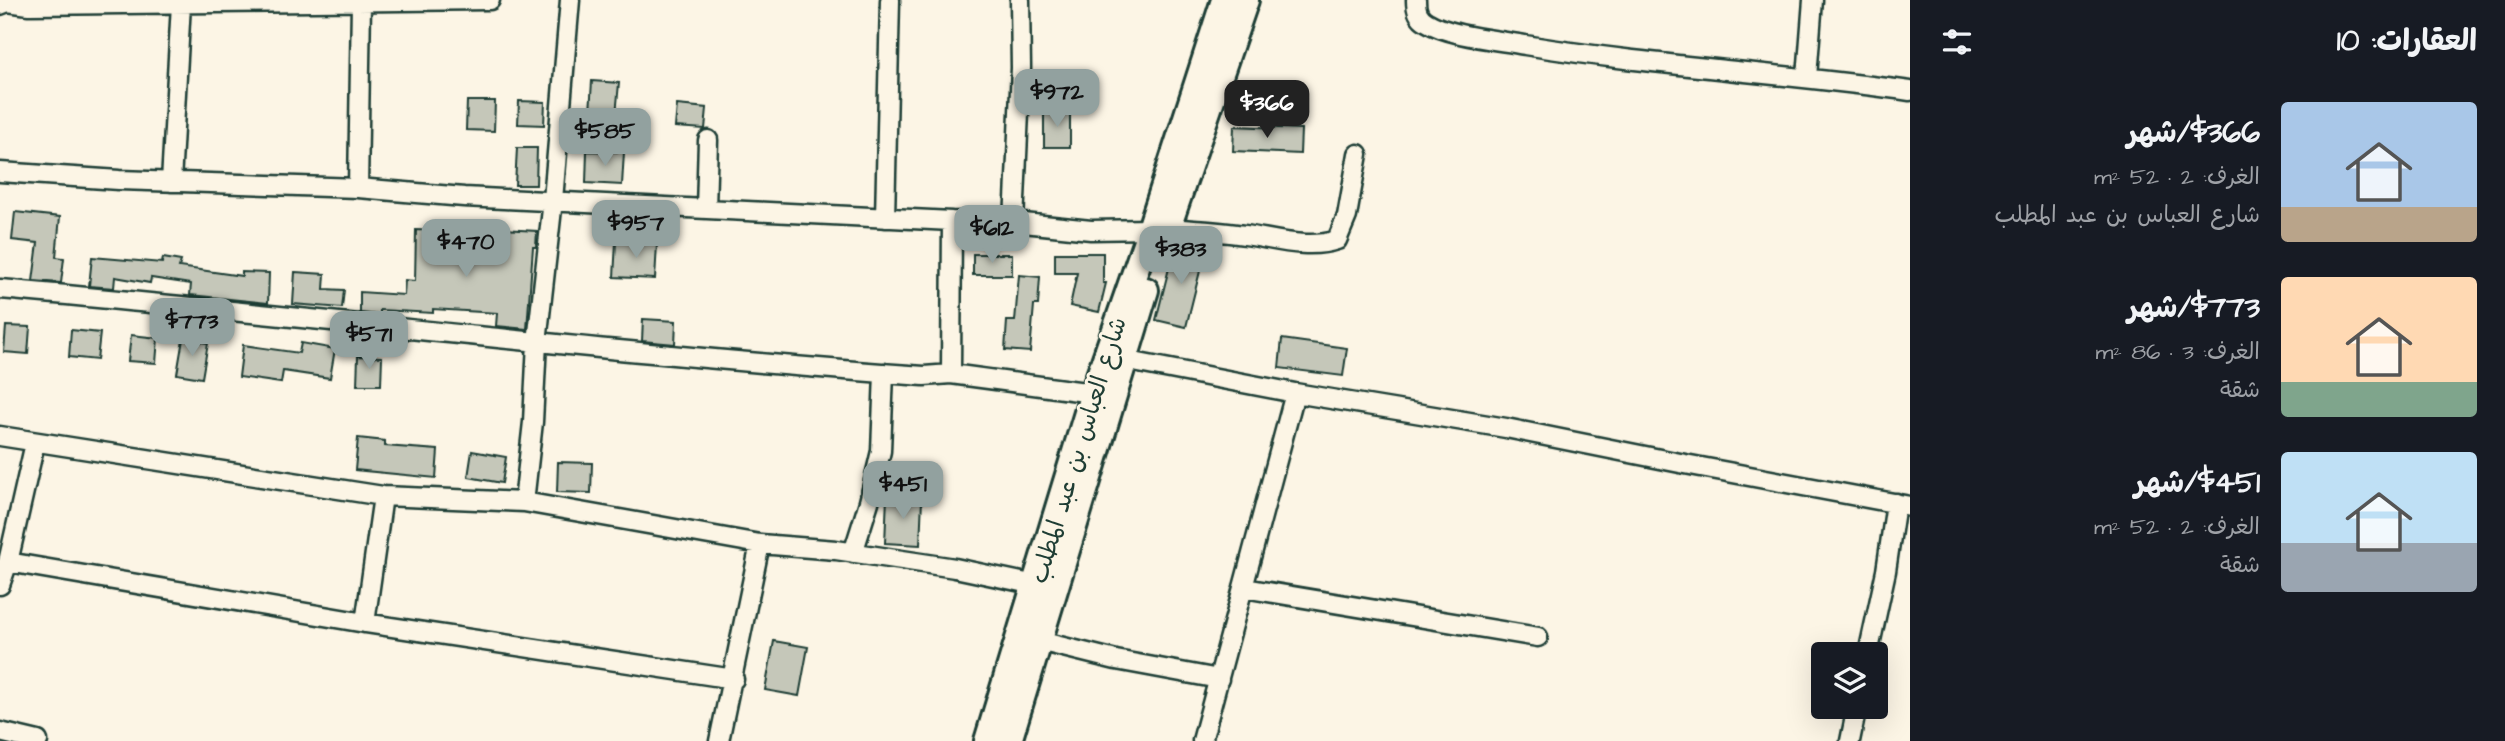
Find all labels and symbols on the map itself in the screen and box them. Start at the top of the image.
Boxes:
pin: $972 [1016,69,1098,129]
pin: $366 [1226,80,1308,140]
pin: $585 [564,108,646,168]
pin: $957 [595,201,677,260]
pin: $612 [951,205,1033,265]
pin: $470 [425,219,507,279]
pin: $383 [1140,226,1222,286]
pin: $773 [151,298,233,358]
pin: $571 [328,312,410,371]
street label: شارع العباس بن عبد المطلب [1022,313,1136,588]
pin: $451 [862,462,944,521]

